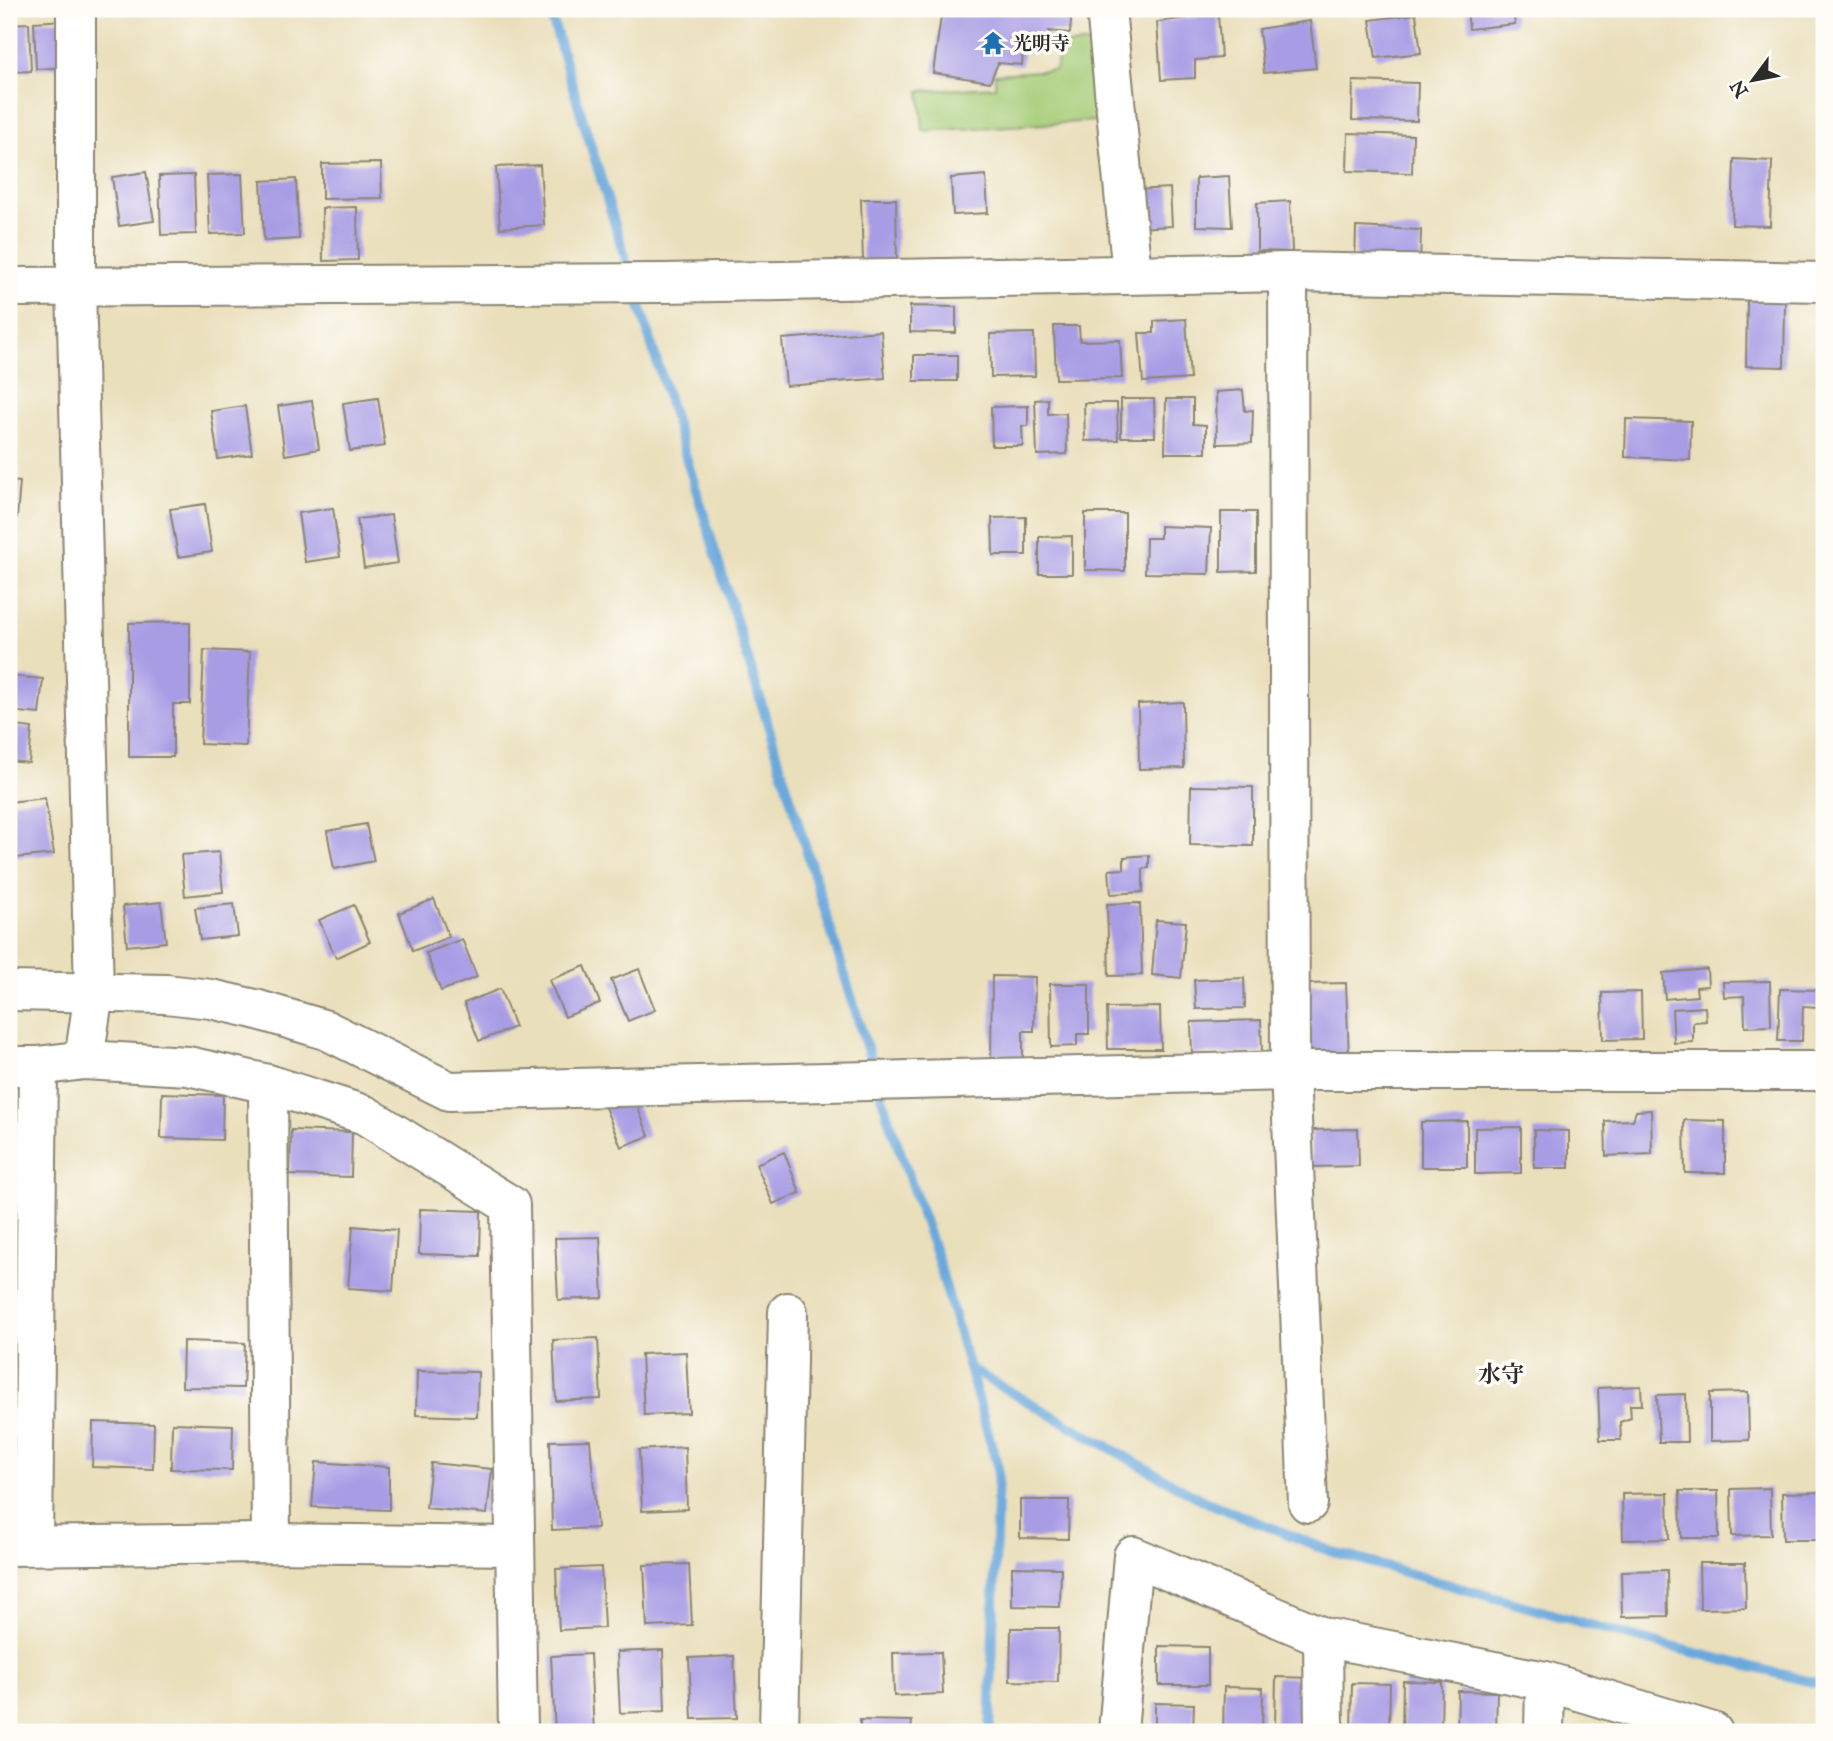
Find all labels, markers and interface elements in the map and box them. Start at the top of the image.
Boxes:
temple icon: 光明寺 [979,29,1007,57]
place label: 光明寺 [1013,32,1070,55]
north arrow [1717,46,1787,116]
text: N [1725,76,1753,102]
district label: 水守 [1478,1360,1524,1388]

